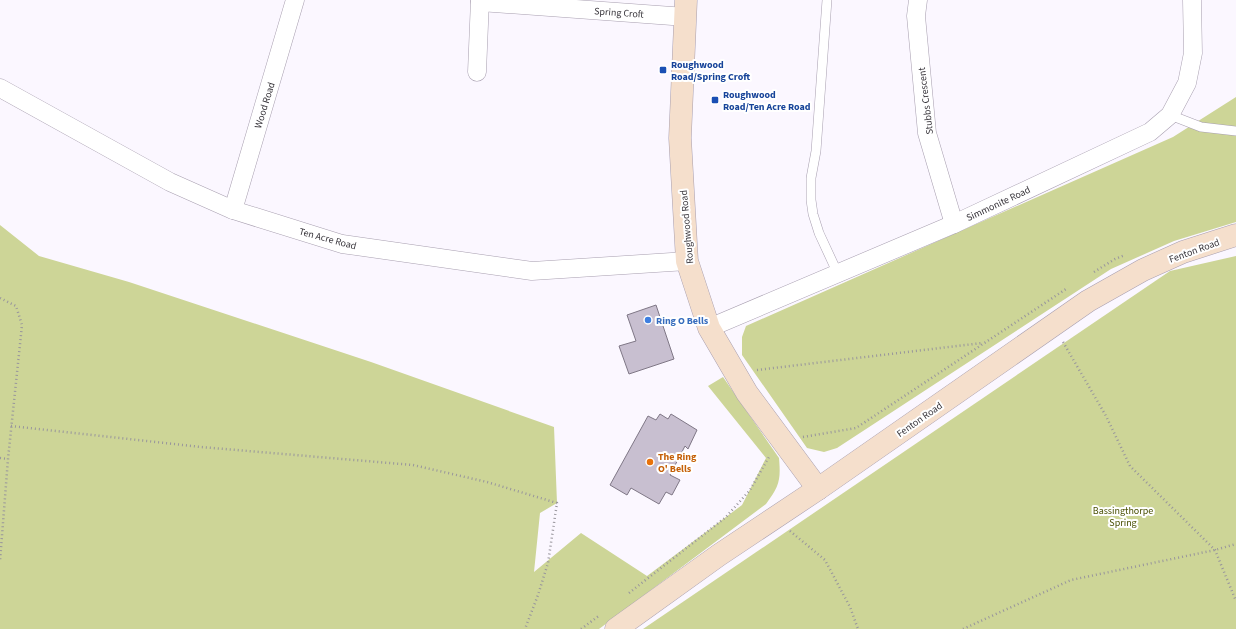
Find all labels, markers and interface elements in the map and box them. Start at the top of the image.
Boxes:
street label: Spring Croft [594,4,644,22]
place label: Roughwood Road/Spring Croft [671,58,750,84]
marker: Roughwood Road/Spring Croft [658,65,668,75]
street label: Stubbs Crescent [915,66,937,135]
street label: Wood Road [251,80,279,130]
place label: Roughwood Road/Ten Acre Road [723,88,811,114]
marker: Roughwood Road/Ten Acre Road [710,95,720,105]
street label: Simmonite Road [964,183,1033,225]
street label: Roughwood Road [677,189,697,264]
street label: Ten Acre Road [297,225,358,253]
street label: Fenton Road [1167,235,1222,267]
place label: Ring O Bells [656,314,709,328]
marker: Ring O Bells [643,315,653,325]
street label: Fenton Road [894,399,945,441]
place label: The Ring O' Bells [658,450,697,476]
marker: The Ring O' Bells [645,457,655,467]
park label: Bassingthorpe Spring [1093,504,1153,530]

